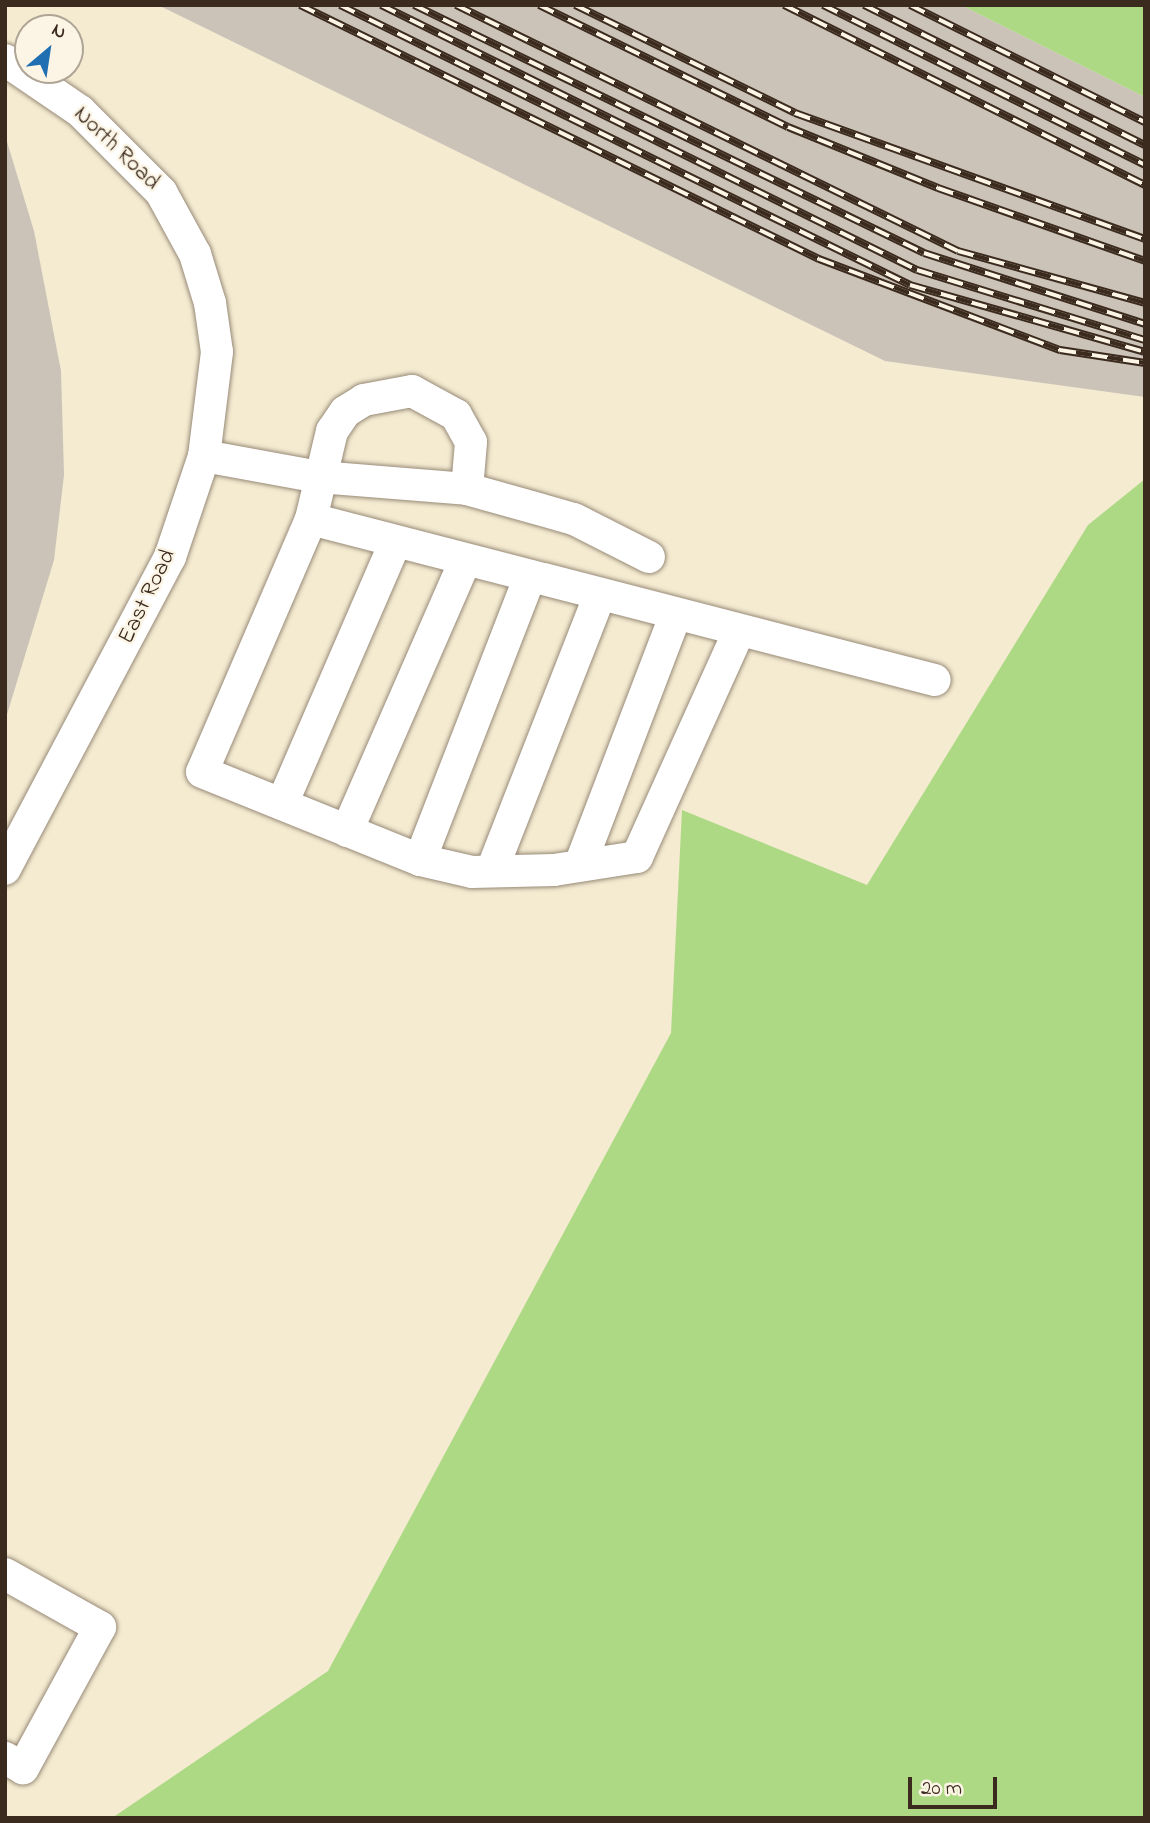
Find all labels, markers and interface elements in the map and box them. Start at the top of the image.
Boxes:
north arrow [14,14,84,84]
text: N [46,17,71,47]
street label: North Road [67,101,165,197]
street label: East Road [113,545,183,649]
scale bar [912,1764,1001,1808]
text: 20 m [921,1774,962,1804]

